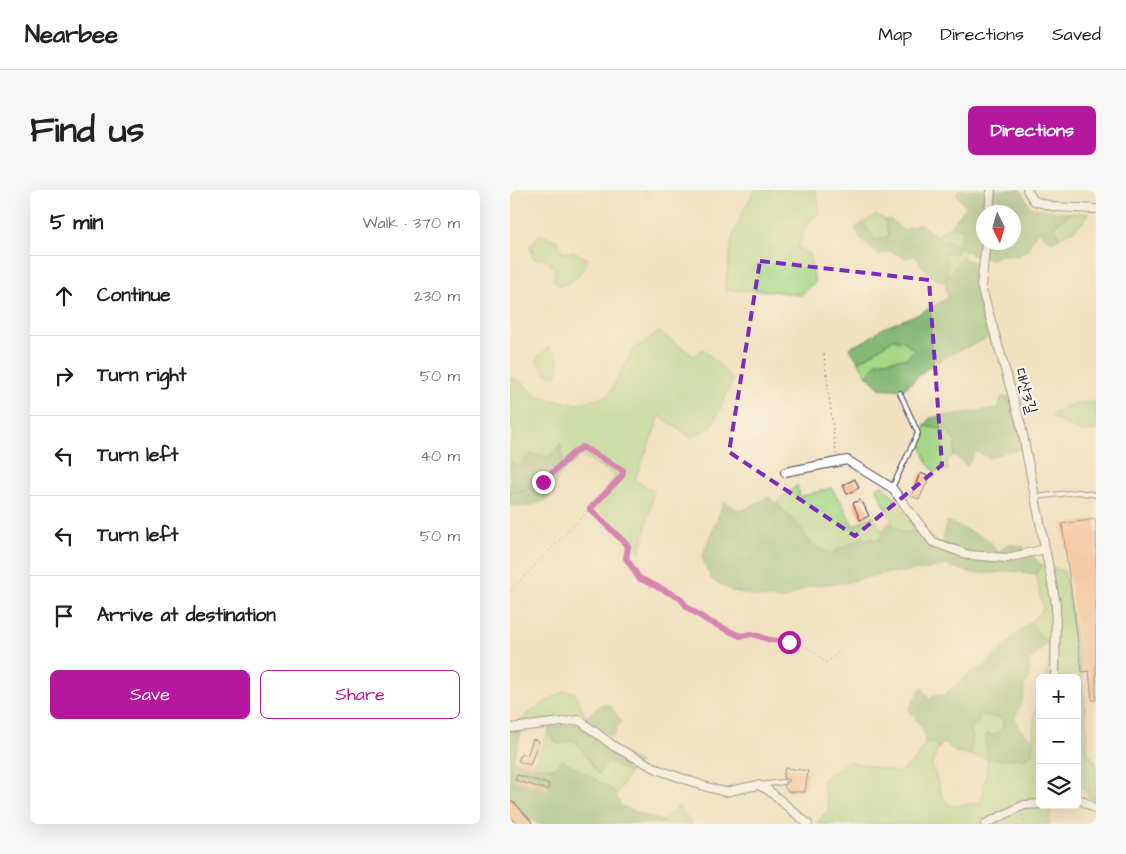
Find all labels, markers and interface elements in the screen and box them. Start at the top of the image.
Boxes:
text: Nearbee [25,18,118,52]
text: Map [878,22,912,47]
text: Directions [940,22,1024,47]
text: Saved [1052,22,1101,47]
text: Find us [30,106,144,155]
button: Directions [968,106,1096,155]
north arrow [976,205,1021,250]
text: 5 min [50,208,103,237]
text: Walk · 370 m [362,212,460,234]
icon: ahead [50,282,78,310]
text: Continue [97,282,171,309]
text: 230 m [414,285,460,307]
icon: right [50,362,78,390]
text: Turn right [97,362,186,389]
text: 50 m [420,365,460,387]
street label: 대산3길 [1009,365,1043,417]
icon: left [50,442,78,470]
text: Turn left [97,442,178,469]
text: 40 m [420,445,460,467]
route end [532,471,555,494]
icon: left [50,522,78,550]
text: Turn left [97,522,178,549]
text: 50 m [420,525,460,547]
icon: arrive [50,602,78,630]
text: Arrive at destination [97,602,276,629]
route start [778,631,801,654]
button: Save [50,670,250,719]
button: Share [260,670,460,719]
map controls [1036,674,1081,809]
button: + [1036,674,1081,719]
button: − [1036,719,1081,764]
button: layers [1036,764,1081,809]

